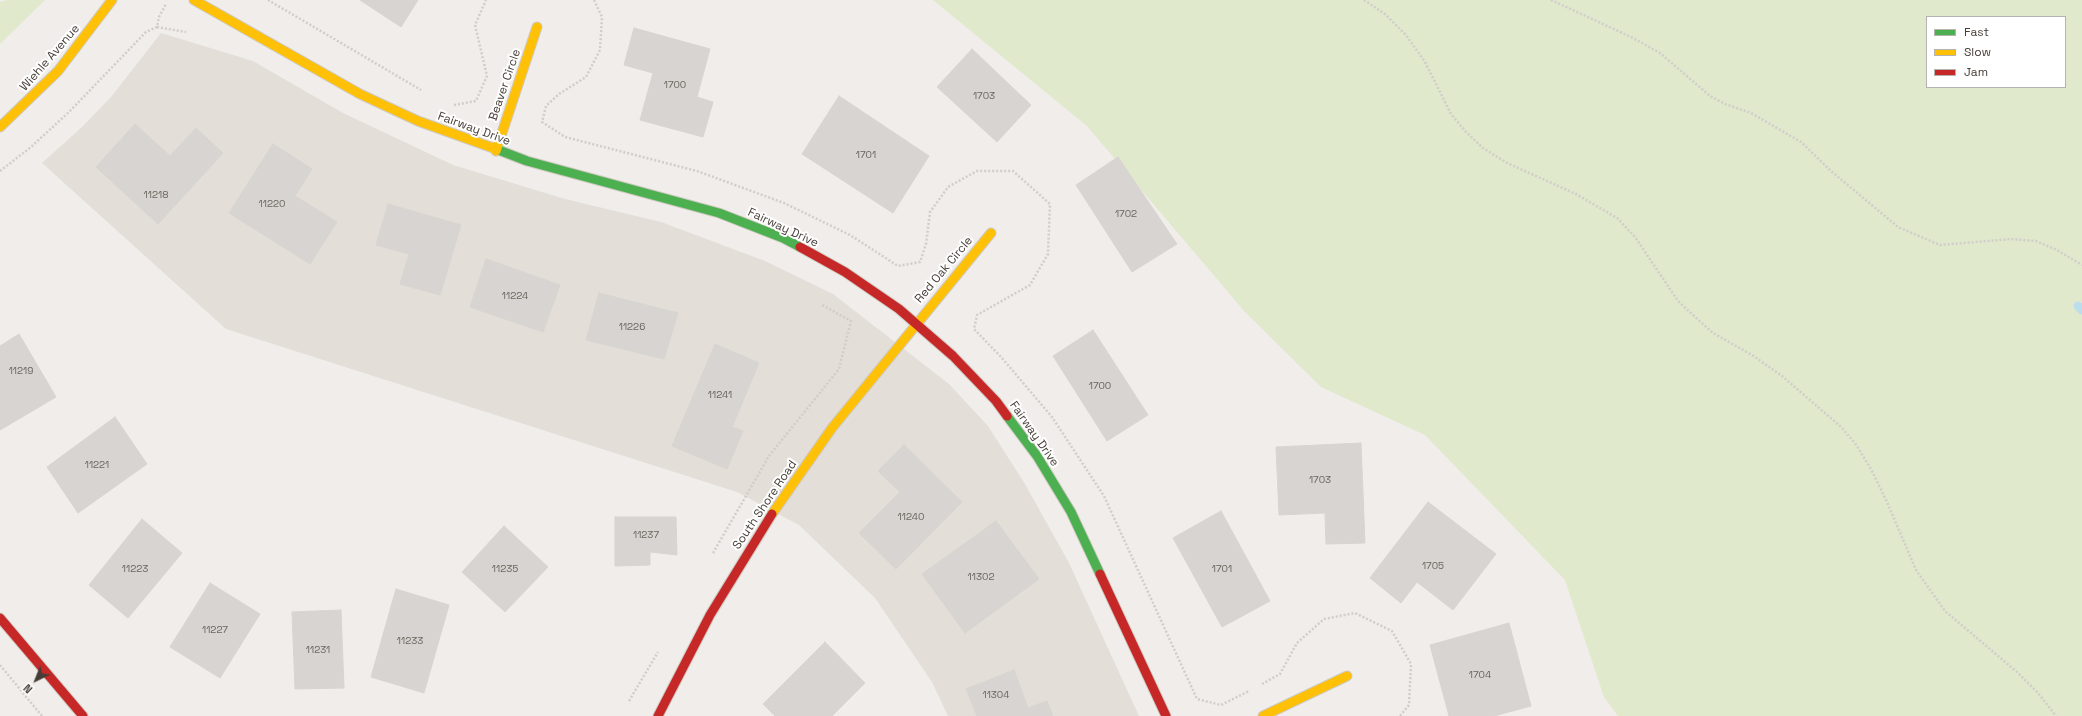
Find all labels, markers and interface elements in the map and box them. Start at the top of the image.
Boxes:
legend [1926,16,2066,88]
street label: Wiehle Avenue [17,22,83,94]
text: Fast [1964,24,1989,40]
text: Slow [1964,44,1991,60]
street label: Beaver Circle [486,47,524,123]
text: Jam [1964,64,1988,80]
house number: 1700 [664,79,686,91]
house number: 1703 [973,90,995,102]
street label: Fairway Drive [436,109,512,149]
house number: 1701 [856,149,876,161]
house number: 11218 [144,189,168,201]
house number: 11220 [259,198,285,210]
street label: Fairway Drive [745,205,821,251]
house number: 1702 [1115,208,1137,220]
street label: Red Oak Circle [912,234,976,306]
house number: 11224 [502,290,528,302]
house number: 11226 [619,321,645,333]
house number: 11219 [9,365,33,377]
house number: 1700 [1089,380,1111,392]
house number: 11241 [708,389,732,401]
street label: Fairway Drive [1006,399,1062,469]
street label: South Shore Road [730,458,800,552]
house number: 11221 [85,459,109,471]
house number: 1703 [1309,474,1331,486]
house number: 11240 [898,511,924,523]
house number: 11237 [633,529,659,541]
house number: 1705 [1422,560,1444,572]
house number: 11223 [122,563,148,575]
house number: 11235 [492,563,518,575]
house number: 1701 [1212,563,1232,575]
house number: 11302 [968,571,994,583]
house number: 11227 [202,624,228,636]
house number: 11233 [397,635,423,647]
house number: 11231 [306,644,330,656]
north arrow [16,660,56,700]
house number: 1704 [1469,669,1491,681]
text: N [20,681,35,696]
house number: 11304 [982,689,1010,701]

